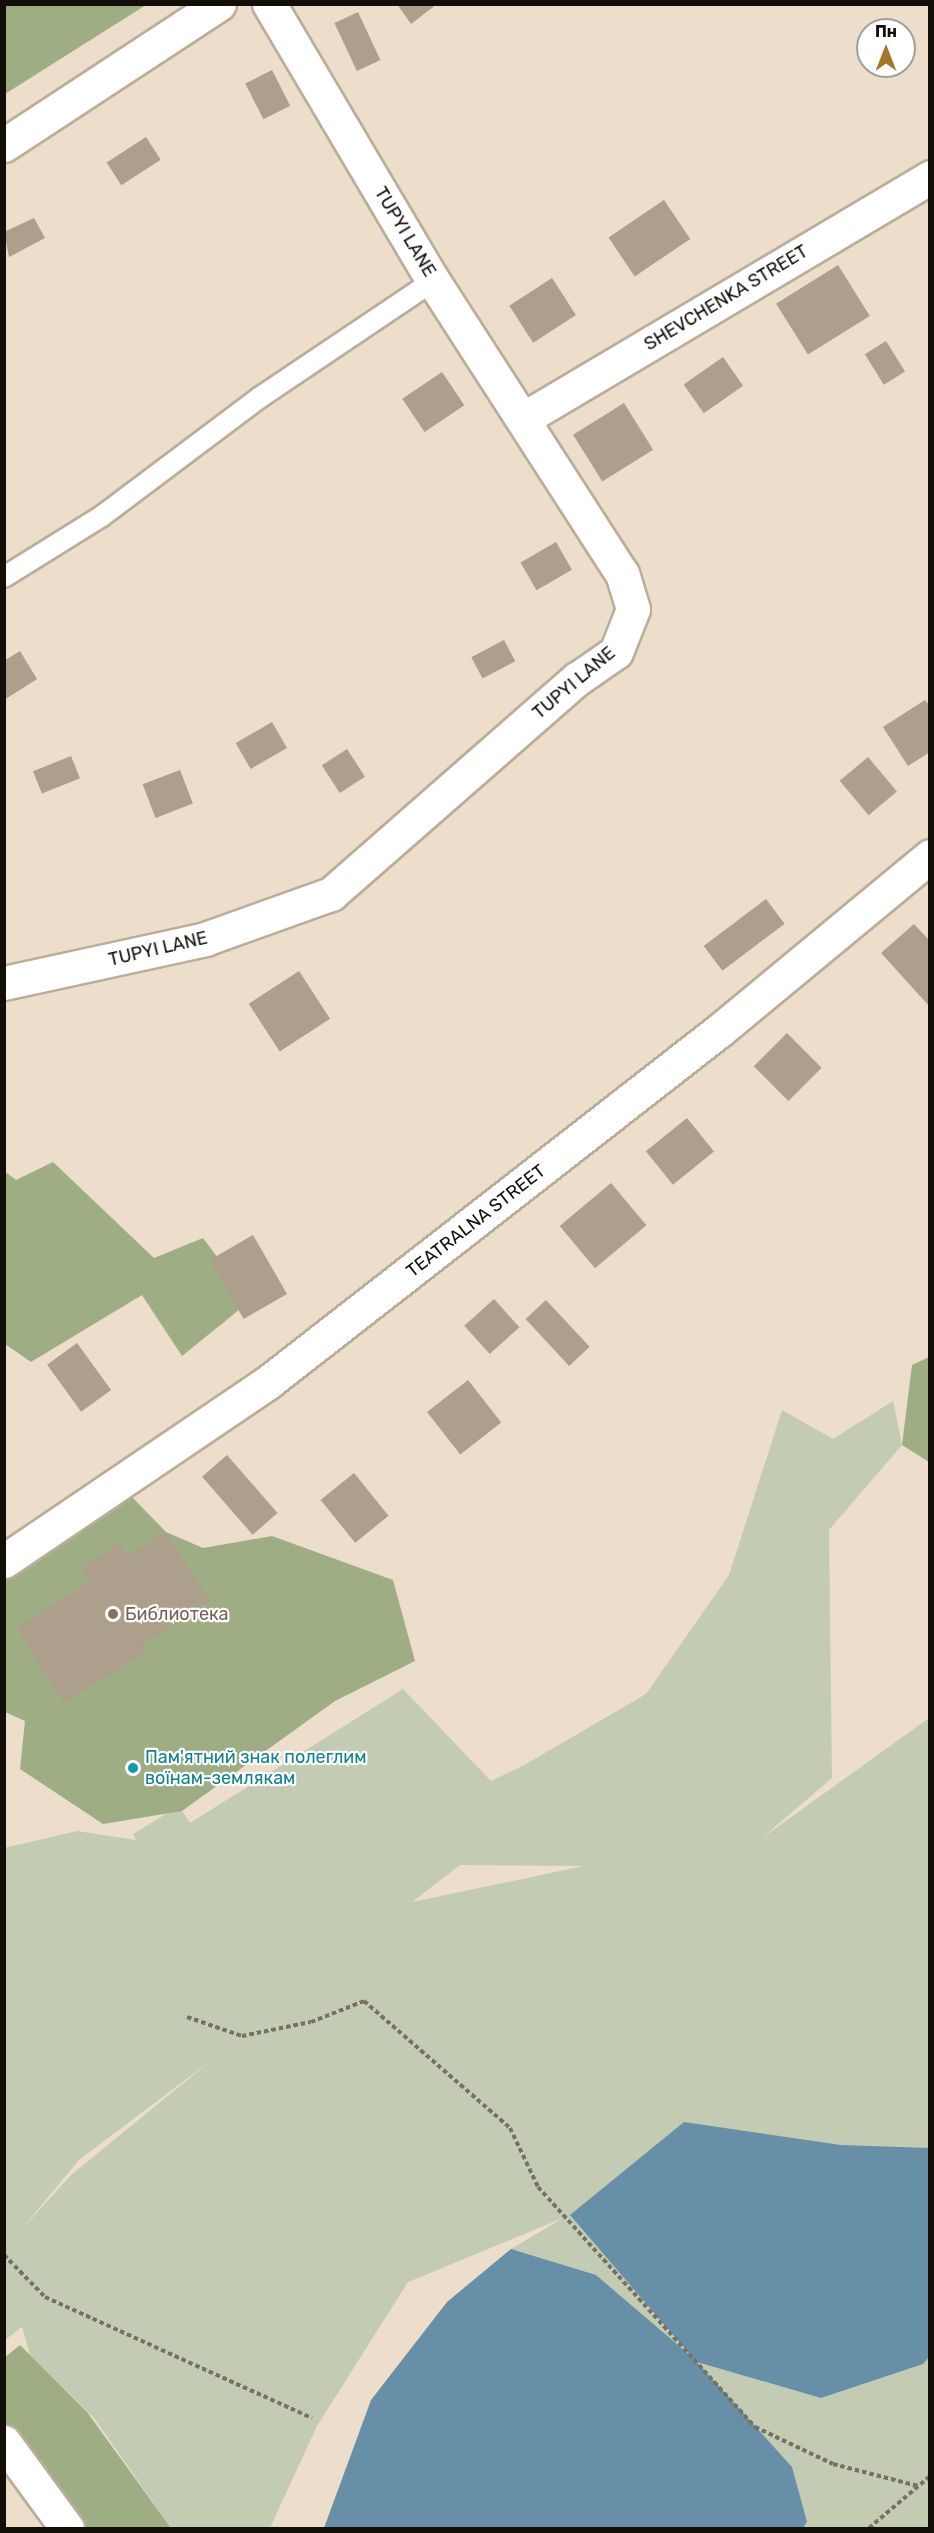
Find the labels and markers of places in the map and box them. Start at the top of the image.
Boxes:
place label: Библиотека [125,1603,229,1625]
marker: Библиотека [106,1607,120,1621]
place label: Пам'ятний знак полеглим воїнам-землякам [145,1747,367,1790]
marker: Пам'ятний знак полеглим воїнам-землякам [126,1761,140,1775]

